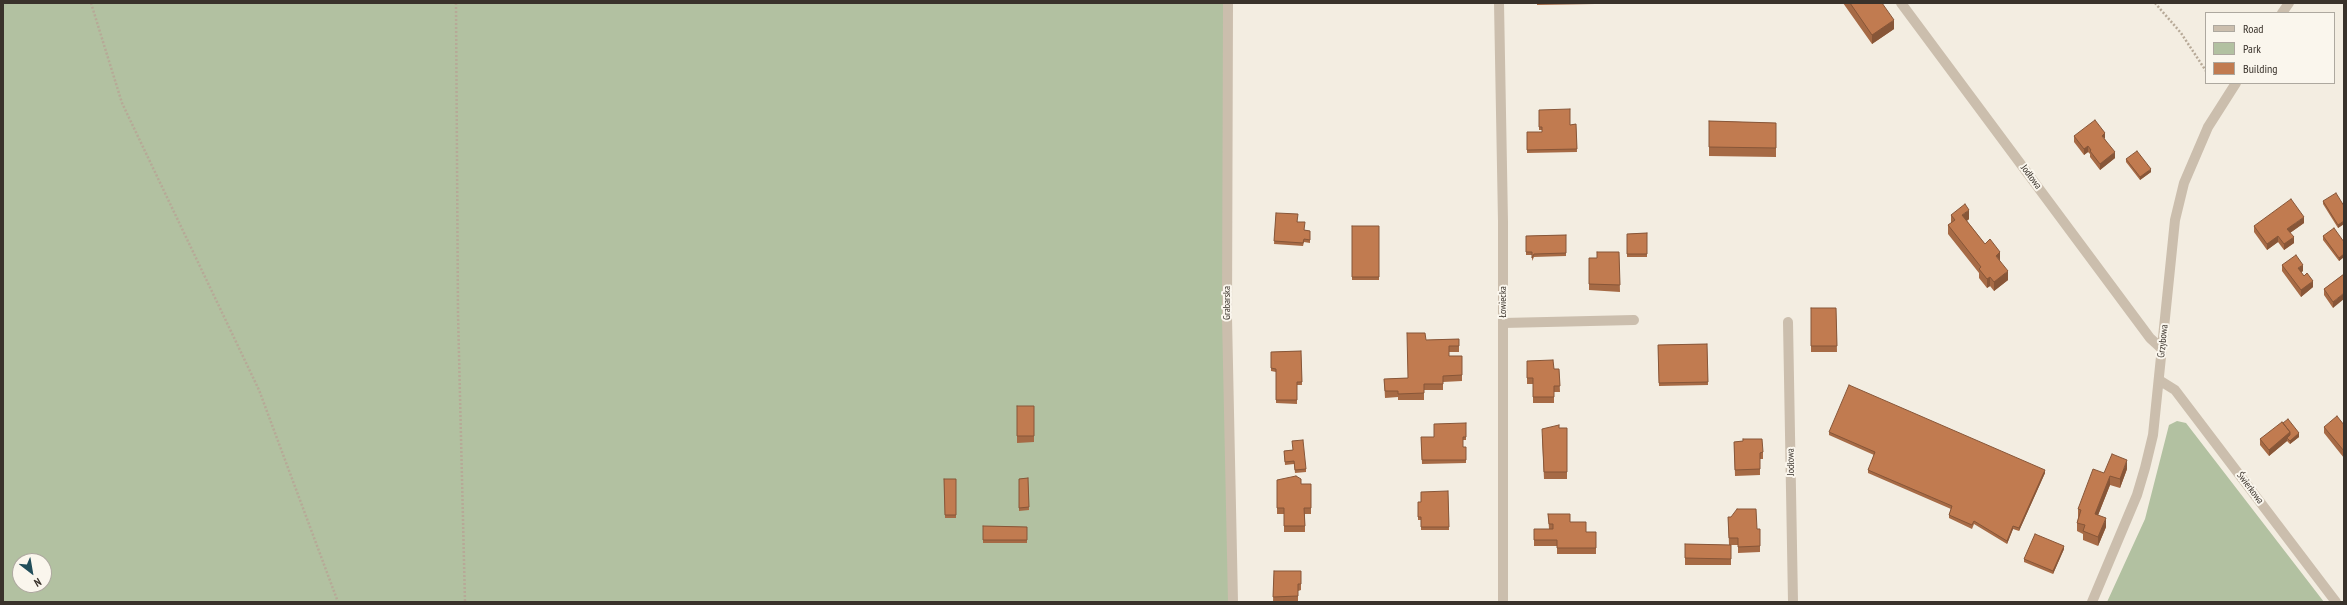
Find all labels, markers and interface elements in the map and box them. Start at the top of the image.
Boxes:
legend [2205,12,2335,84]
text: Road [2243,21,2263,36]
text: Park [2243,41,2261,56]
text: Building [2243,61,2278,76]
street label: Jodłowa [2018,162,2044,192]
street label: Grabarska [1221,286,1233,320]
street label: Łowiecka [1497,286,1509,318]
street label: Grzybowa [2155,324,2171,358]
street label: Jodłowa [1785,448,1797,476]
street label: Świerkowa [2234,470,2266,506]
north arrow [12,553,52,593]
text: N [32,575,44,590]

